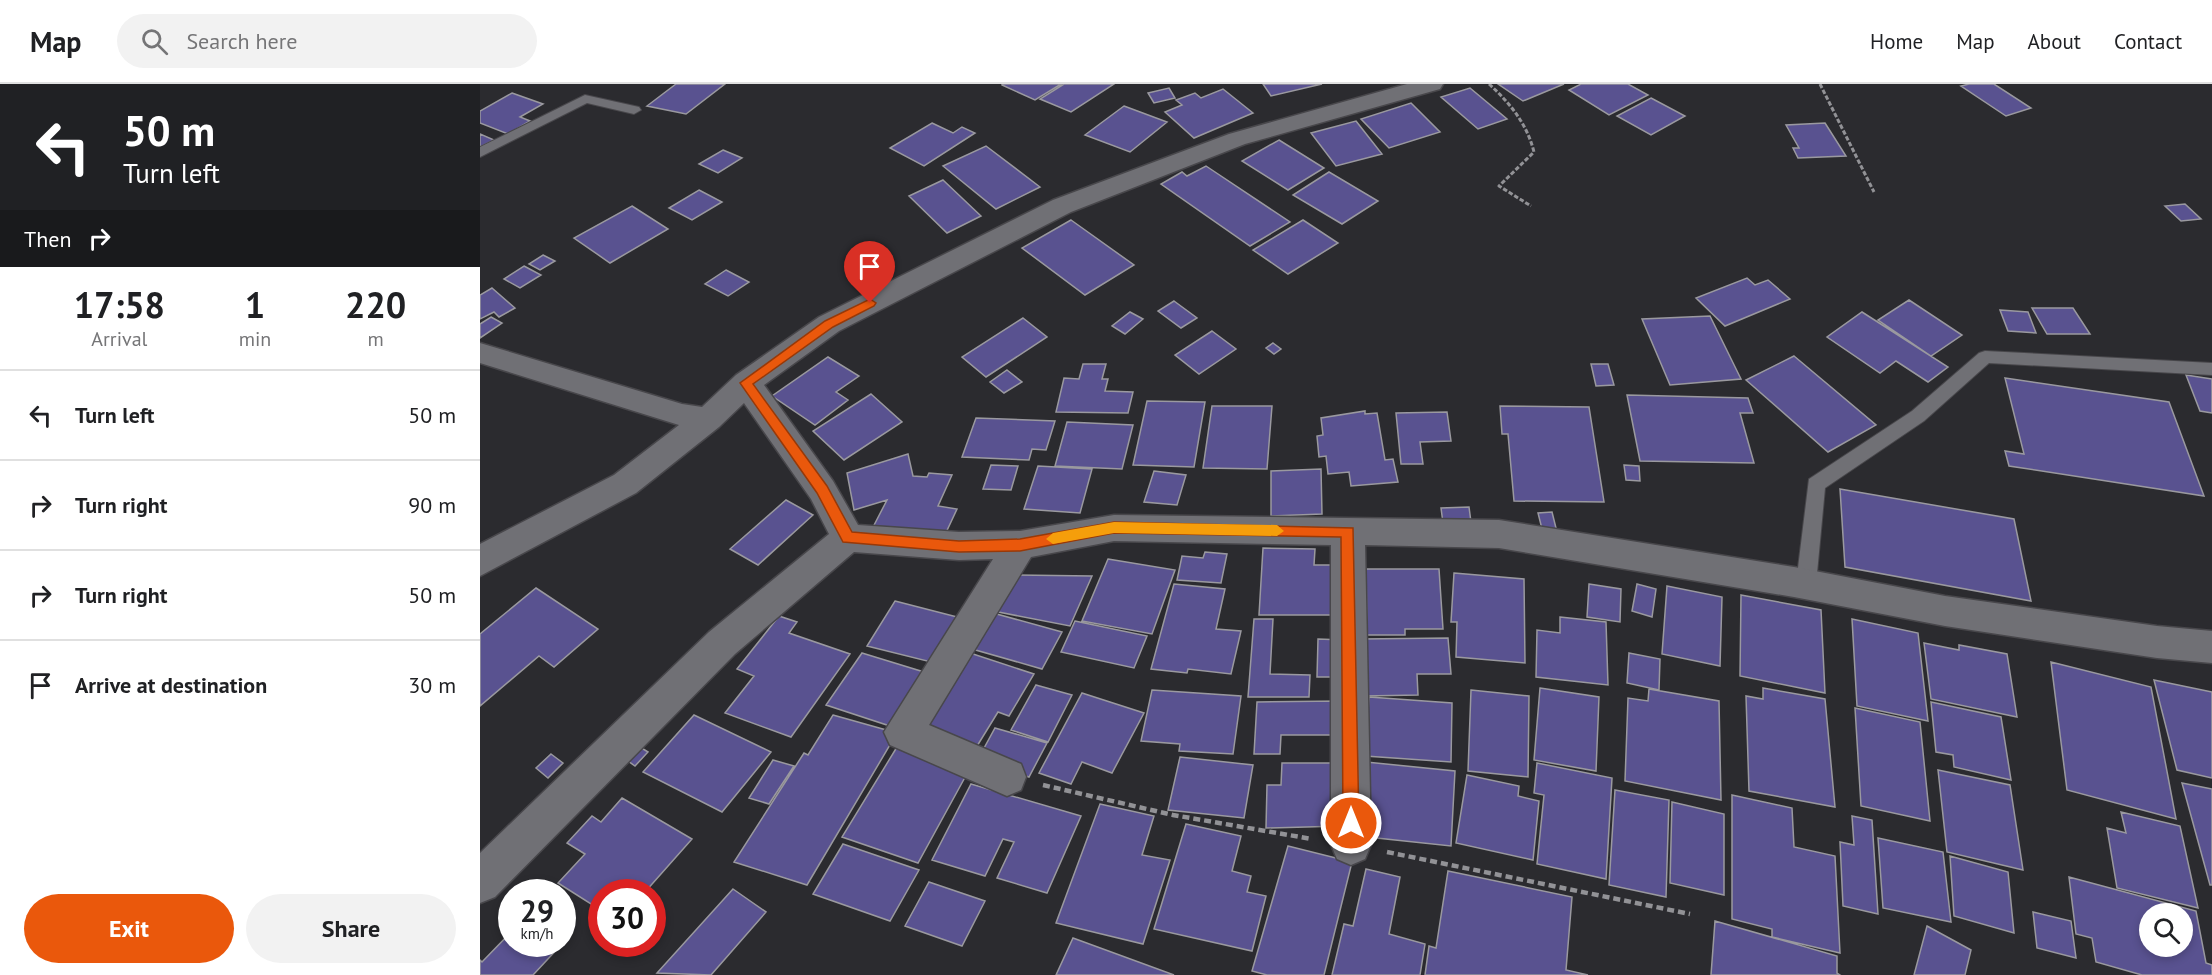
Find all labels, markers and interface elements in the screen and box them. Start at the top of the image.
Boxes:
search box [117,14,537,68]
text: Map [30,23,81,60]
icon: search [138,25,171,58]
text: Search here [186,27,297,55]
text: Home [1870,28,1923,55]
text: Map [1956,28,1995,55]
text: About [2028,28,2081,55]
text: Contact [2114,28,2182,55]
text: 50 m [123,103,215,158]
icon: left [24,108,102,186]
text: Turn left [123,156,220,190]
icon: right [83,222,116,255]
text: Then [24,225,71,253]
pin [844,241,895,303]
icon: arrive [853,250,886,283]
text: 17:58 [74,281,165,328]
text: 1 [245,281,265,328]
text: 220 [345,281,406,328]
text: Arrival [91,326,147,352]
text: min [239,326,271,352]
text: m [368,326,384,352]
icon: left [24,399,57,432]
text: Turn left [75,401,155,429]
text: 50 m [408,401,456,429]
icon: right [24,489,57,522]
text: Turn right [75,491,167,519]
text: 90 m [408,491,456,519]
icon: right [24,579,57,612]
text: Turn right [75,581,167,609]
text: 50 m [408,581,456,609]
icon: arrive [24,669,57,702]
text: Arrive at destination [75,671,267,699]
text: 30 m [408,671,456,699]
position arrow [1319,791,1383,855]
speed limit sign: 30 [588,879,666,957]
text: 29 [520,891,554,930]
button: Exit [24,894,234,963]
button: Share [246,894,456,963]
map controls [2139,903,2193,957]
button: search [2139,903,2193,957]
text: km/h [521,924,553,943]

